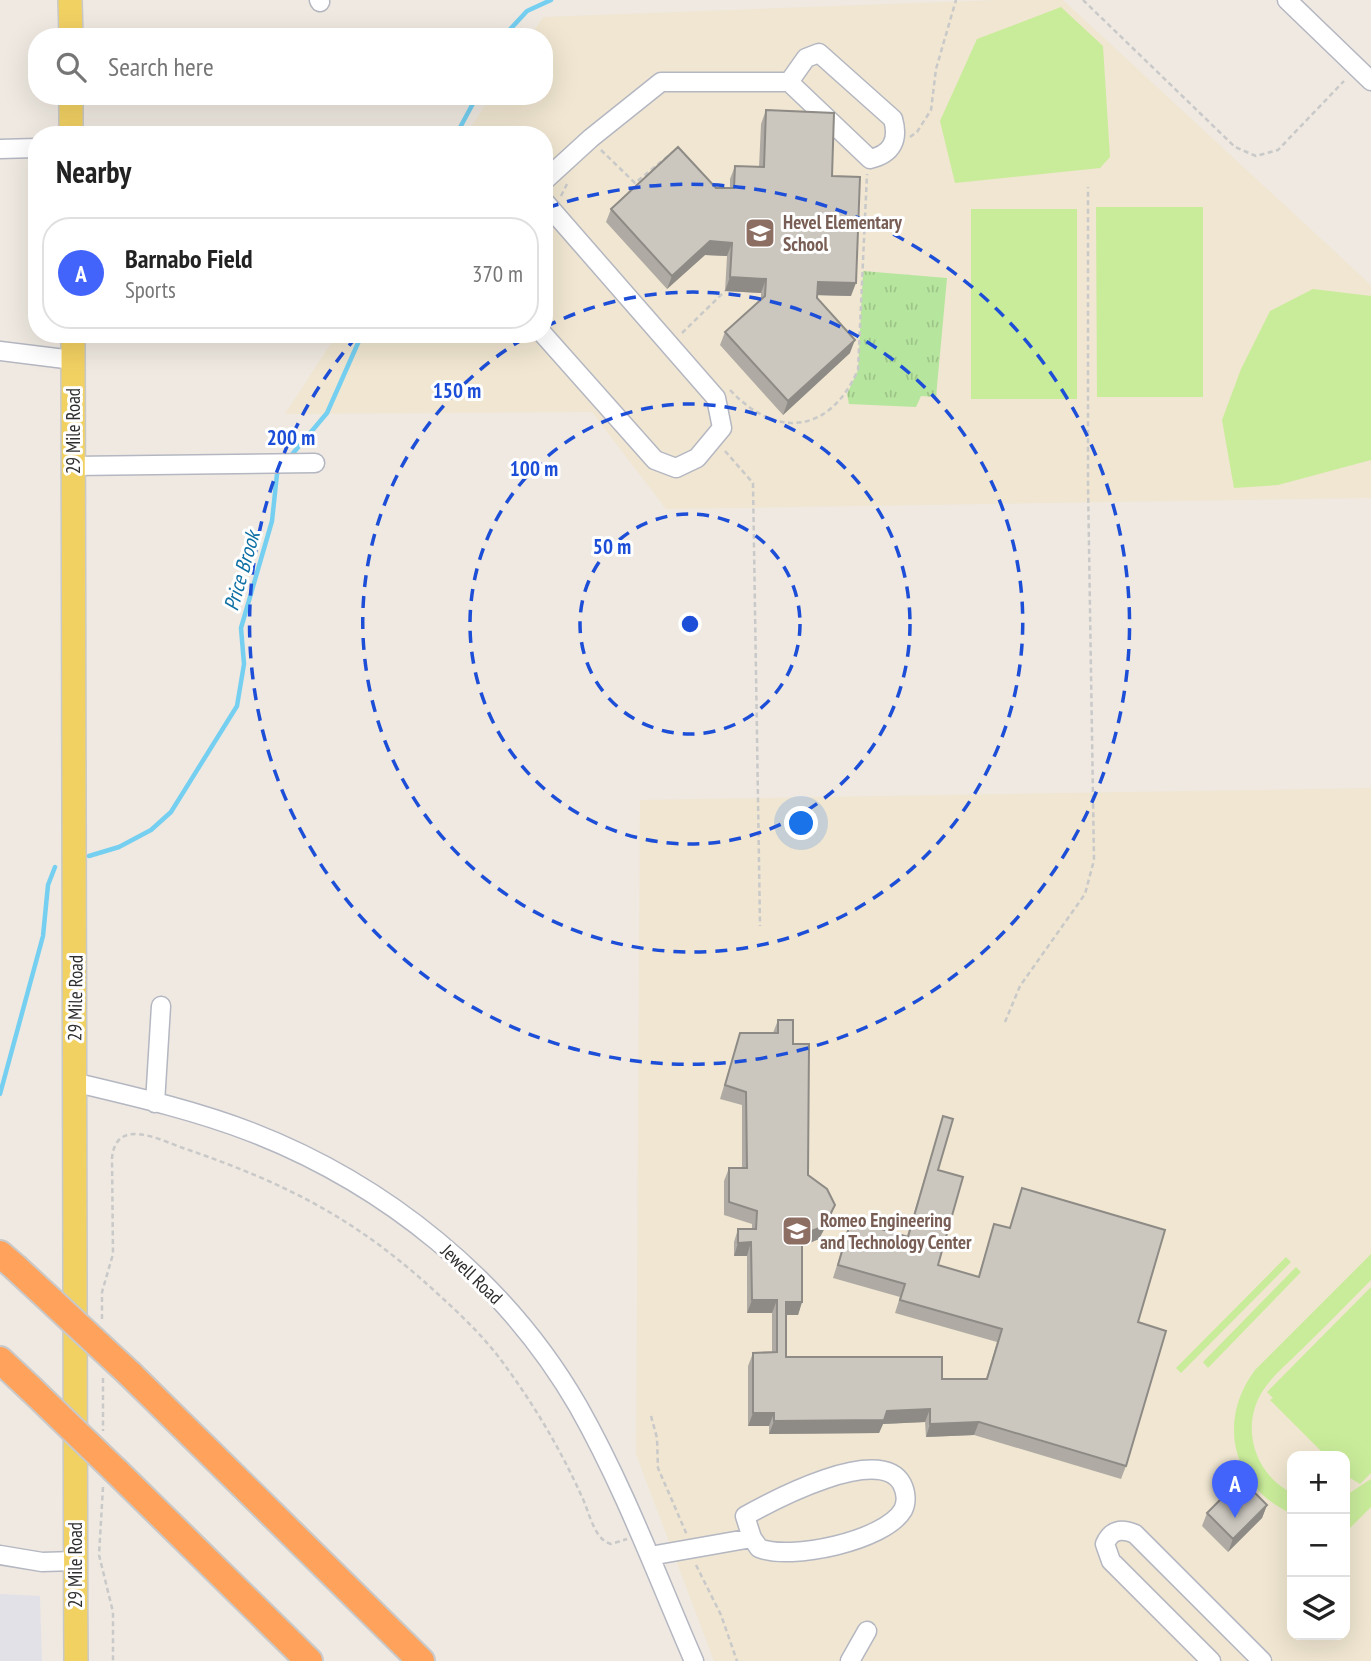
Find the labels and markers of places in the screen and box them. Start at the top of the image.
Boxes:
place label: Hevel Elementary School [783,210,902,256]
school or university icon: Hevel Elementary School [743,216,777,250]
centre of rings [678,612,702,636]
place label: Romeo Engineering and Technology Center [820,1208,972,1254]
school or university icon: Romeo Engineering and Technology Center [780,1214,814,1248]
pin: A [1212,1460,1258,1518]

